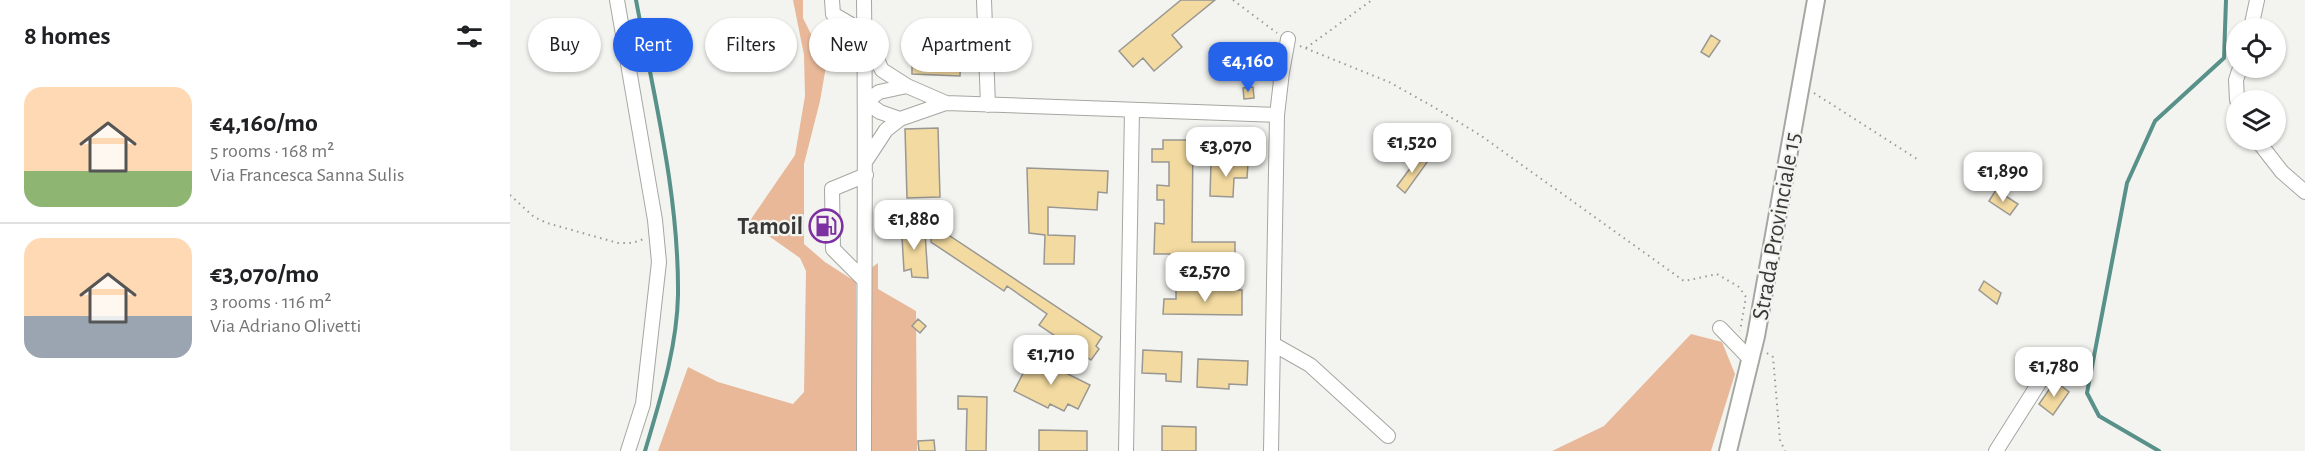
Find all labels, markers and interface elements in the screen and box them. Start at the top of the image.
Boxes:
chip: Buy [528,18,601,72]
chip: Rent [613,18,693,72]
chip: Filters [705,18,797,72]
chip: New [809,18,889,72]
chip: Apartment [901,18,1032,72]
map controls [2226,18,2286,150]
button: locate [2226,18,2286,78]
icon: filters [453,20,486,53]
text: 8 homes [24,23,111,49]
pin: €4,160 [1199,42,1297,93]
text: €4,160 [1222,51,1274,71]
button: layers [2226,90,2286,150]
text: €4,160/mo [210,110,318,136]
icon: home [72,111,144,183]
pin: €1,520 [1363,123,1461,174]
pin: €3,070 [1177,127,1275,178]
street label: Strada Provinciale 15 [1749,130,1805,322]
text: €1,520 [1387,132,1437,152]
text: €3,070 [1200,136,1252,156]
text: 5 rooms · 168 m² [210,141,334,161]
pin: €1,890 [1954,152,2052,203]
text: €1,890 [1977,161,2029,181]
text: Via Francesca Sanna Sulis [210,165,404,185]
pin: €1,880 [865,200,963,251]
fuel station icon: Tamoil [808,208,844,244]
text: €1,880 [888,209,940,229]
place label: Tamoil [737,215,803,239]
pin: €2,570 [1156,252,1254,303]
text: €3,070/mo [210,261,319,287]
text: €2,570 [1179,261,1231,281]
icon: home [72,262,144,334]
text: 3 rooms · 116 m² [210,292,331,312]
text: Via Adriano Olivetti [210,316,361,336]
pin: €1,710 [1002,335,1100,386]
text: €1,710 [1027,344,1075,364]
pin: €1,780 [2005,347,2103,398]
text: €1,780 [2029,356,2079,376]

